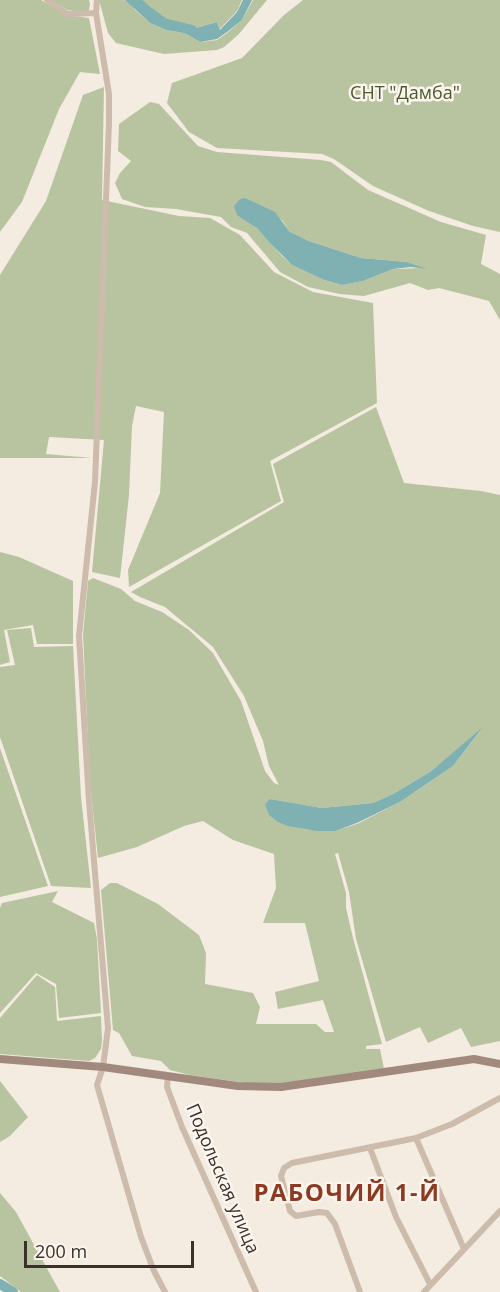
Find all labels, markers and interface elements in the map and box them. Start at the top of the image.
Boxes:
park label: СНТ "Дамба" [350,83,460,105]
street label: Подольская улица [181,1101,263,1257]
district label: РАБОЧИЙ 1‑Й [253,1180,441,1208]
scale bar [27,1229,196,1267]
text: 200 m [35,1239,87,1263]

